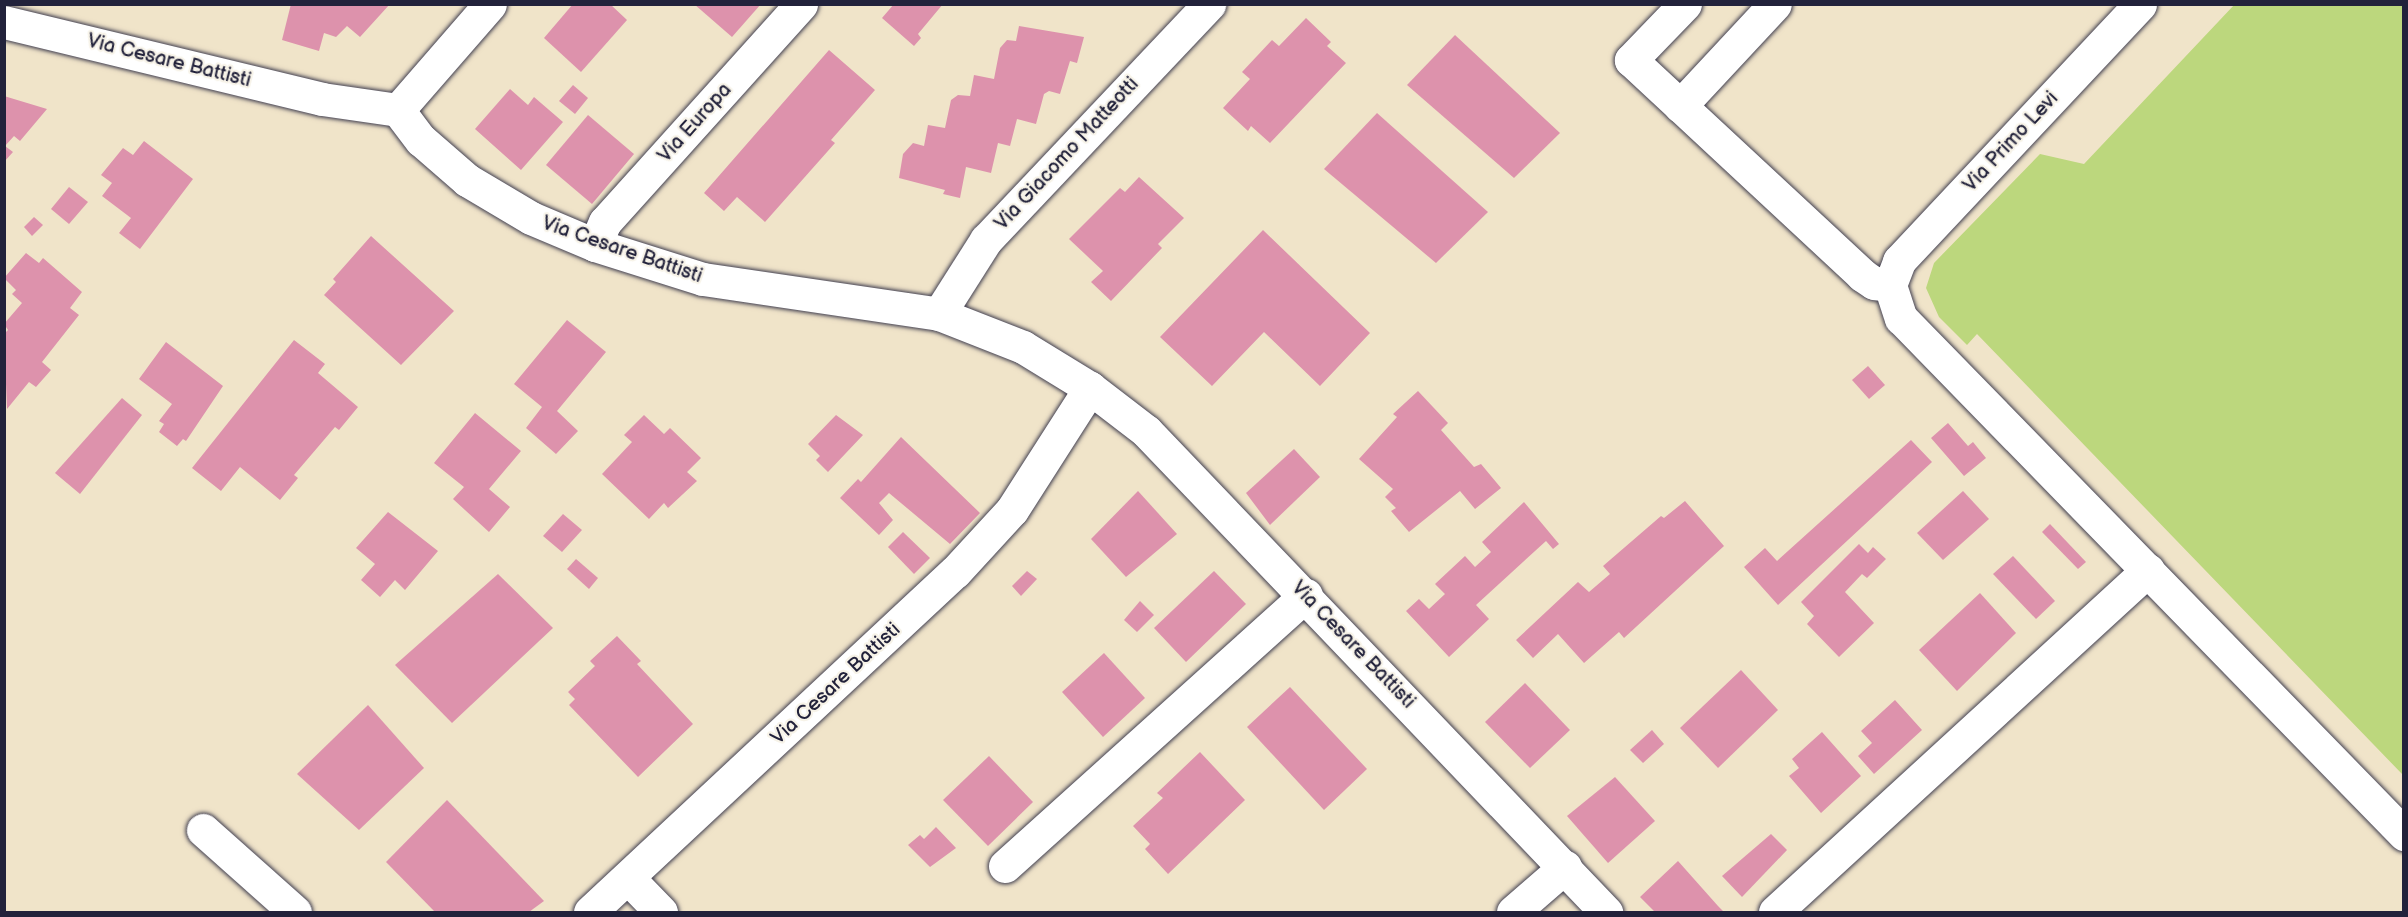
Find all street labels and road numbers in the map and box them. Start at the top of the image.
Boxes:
street label: Via Cesare Battisti [85,29,253,93]
street label: Via Giacomo Matteotti [990,73,1144,235]
street label: Via Europa [653,78,737,168]
street label: Via Primo Levi [1958,87,2064,197]
street label: Via Cesare Battisti [539,211,705,289]
street label: Via Cesare Battisti [1286,576,1420,714]
street label: Via Cesare Battisti [766,618,906,750]

